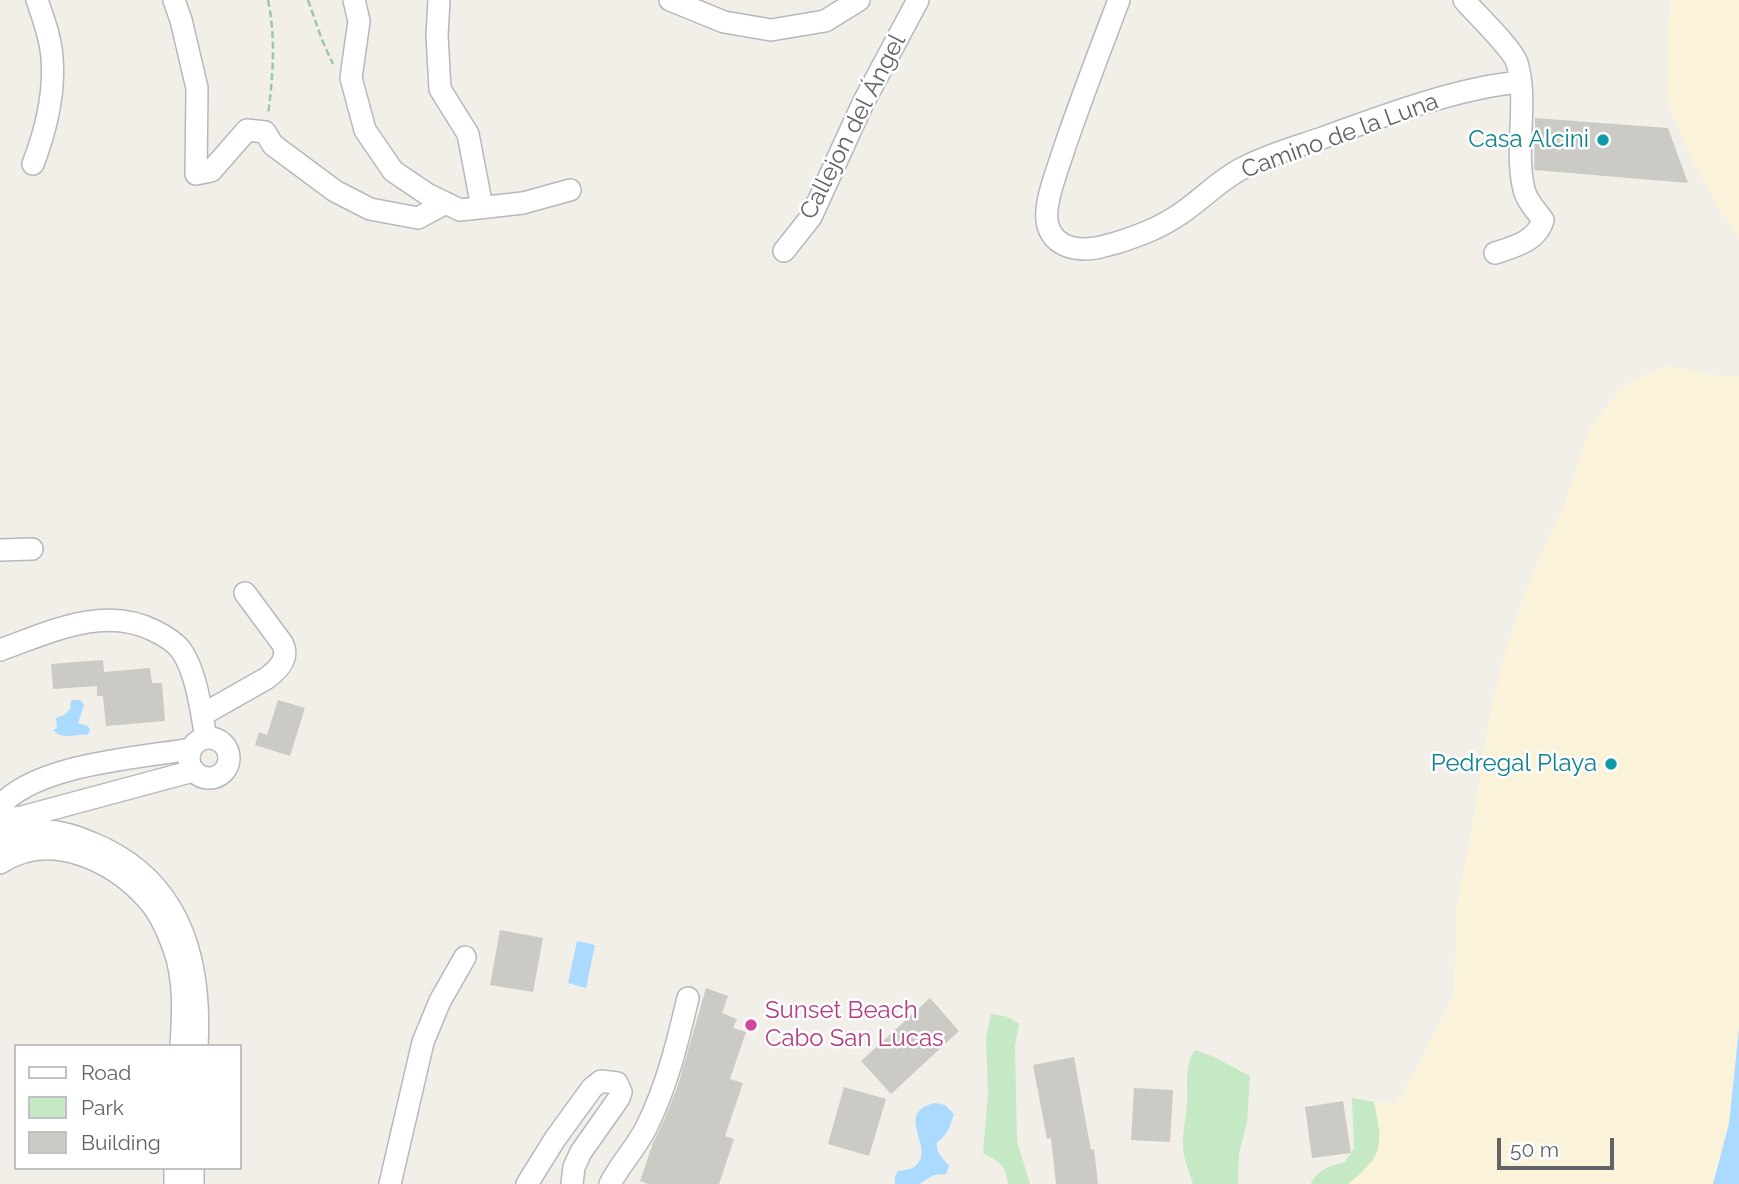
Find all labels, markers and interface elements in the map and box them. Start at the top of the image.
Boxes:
street label: Callejon del Ángel [794,30,912,224]
street label: Camino de la Luna [1238,87,1442,185]
place label: Casa Alcini [1468,126,1589,154]
marker: Casa Alcini [1595,132,1611,148]
place label: Pedregal Playa [1431,750,1597,778]
marker: Pedregal Playa [1603,756,1619,772]
place label: Sunset Beach Cabo San Lucas [765,997,944,1053]
marker: Sunset Beach Cabo San Lucas [743,1017,759,1033]
legend [14,1044,242,1170]
text: Road [81,1060,131,1085]
text: Park [81,1095,124,1120]
scale bar [1501,1124,1618,1168]
text: Building [81,1130,161,1155]
text: 50 m [1510,1137,1559,1162]

